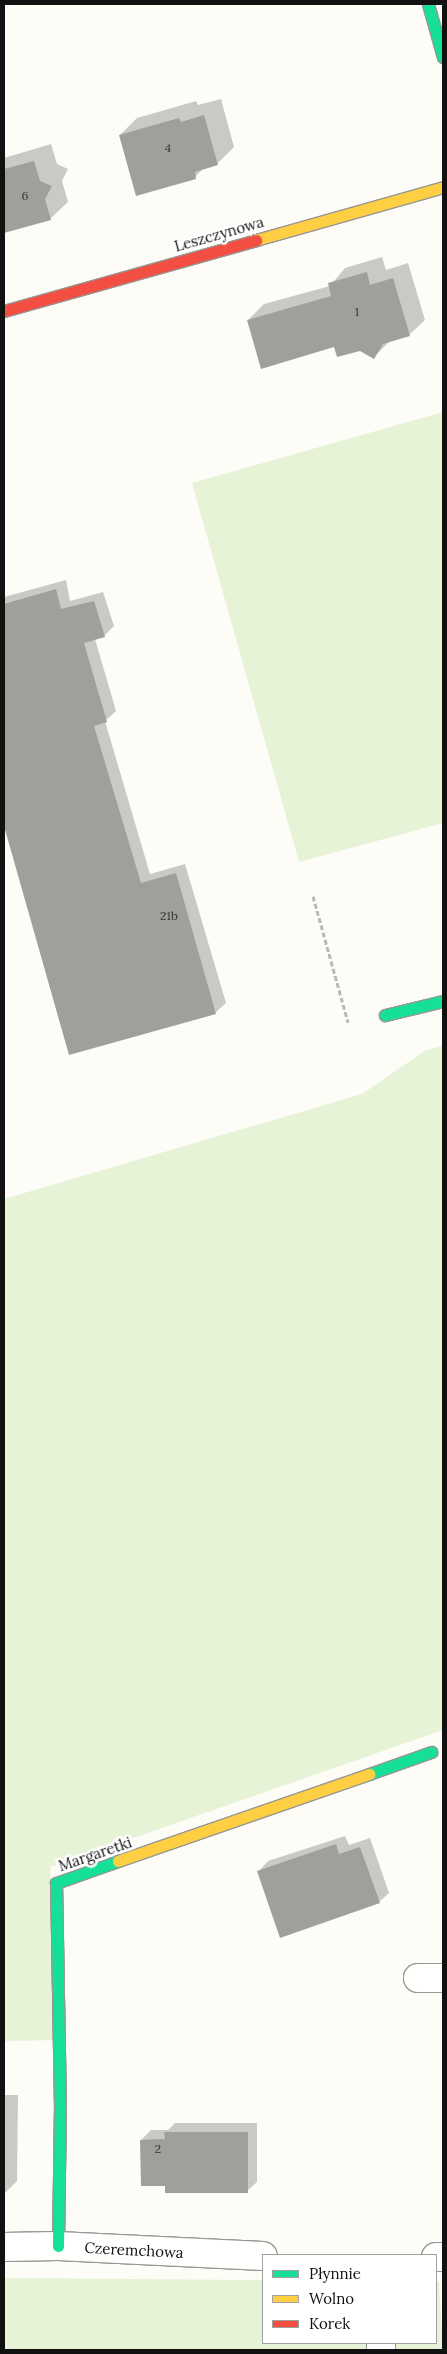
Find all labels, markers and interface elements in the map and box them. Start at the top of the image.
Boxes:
house number: 4 [165,141,171,155]
house number: 6 [22,189,28,203]
street label: Leszczynowa [172,213,266,255]
house number: 1 [355,305,359,319]
house number: 21b [160,909,178,923]
street label: Margaretki [56,1833,134,1875]
house number: 2 [155,2142,161,2156]
street label: Czeremchowa [84,2238,184,2262]
legend [262,2254,437,2344]
text: Płynnie [309,2264,361,2283]
text: Wolno [309,2289,354,2308]
text: Korek [309,2314,350,2333]

